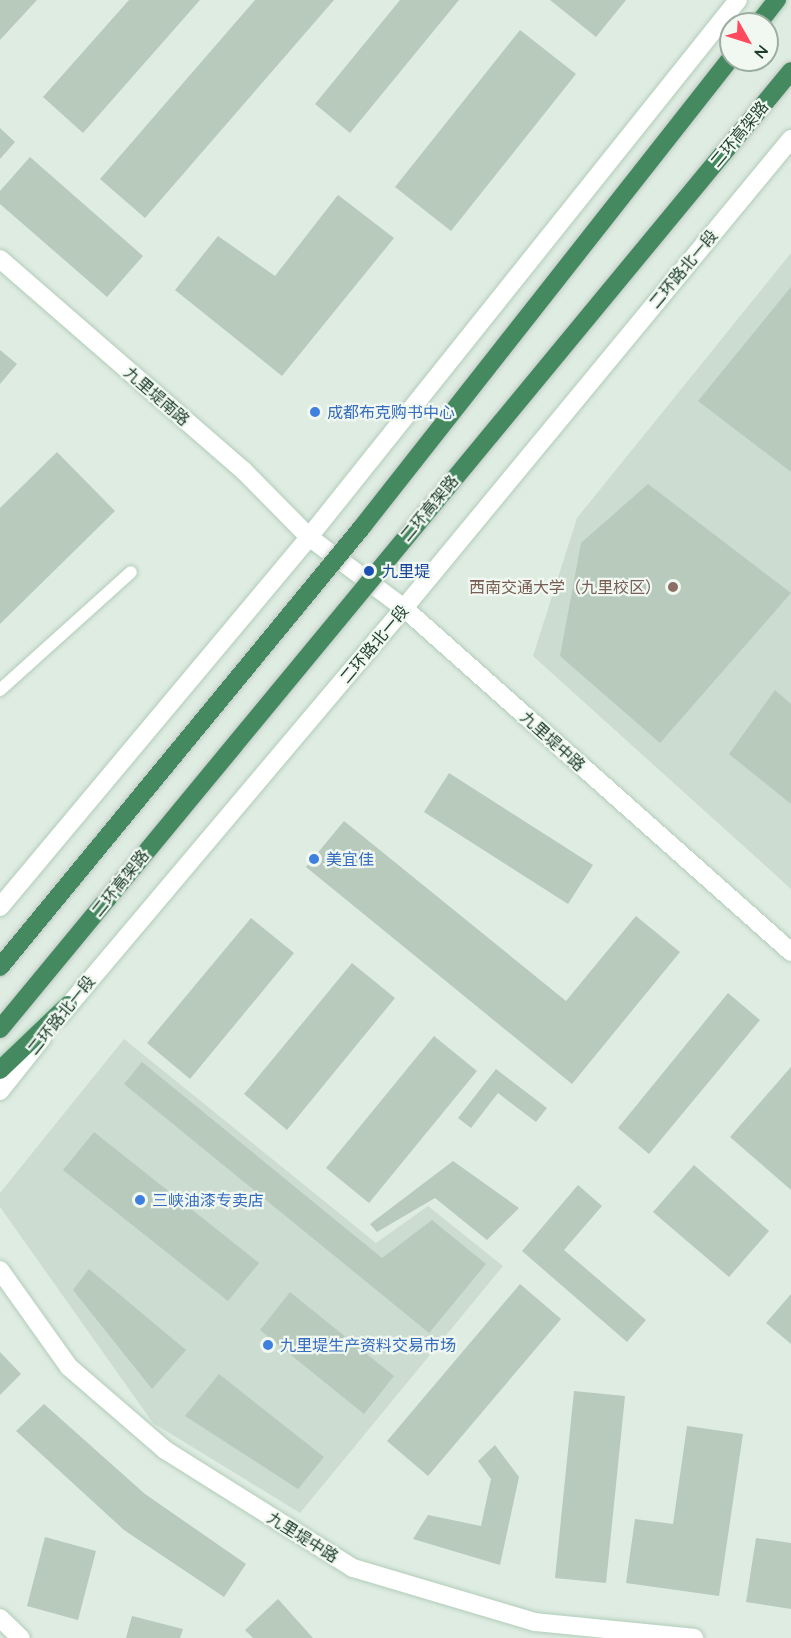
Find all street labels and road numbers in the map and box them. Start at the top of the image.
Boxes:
street label: 二环高架路 [706,97,772,171]
street label: 二环路北一段 [645,226,721,312]
street label: 九里堤南路 [121,363,193,429]
street label: 二环高架路 [396,471,462,545]
street label: 二环路北一段 [336,601,412,687]
street label: 九里堤中路 [517,707,589,775]
street label: 二环高架路 [87,846,153,920]
street label: 二环路北一段 [23,972,99,1058]
street label: 九里堤中路 [264,1508,342,1566]

